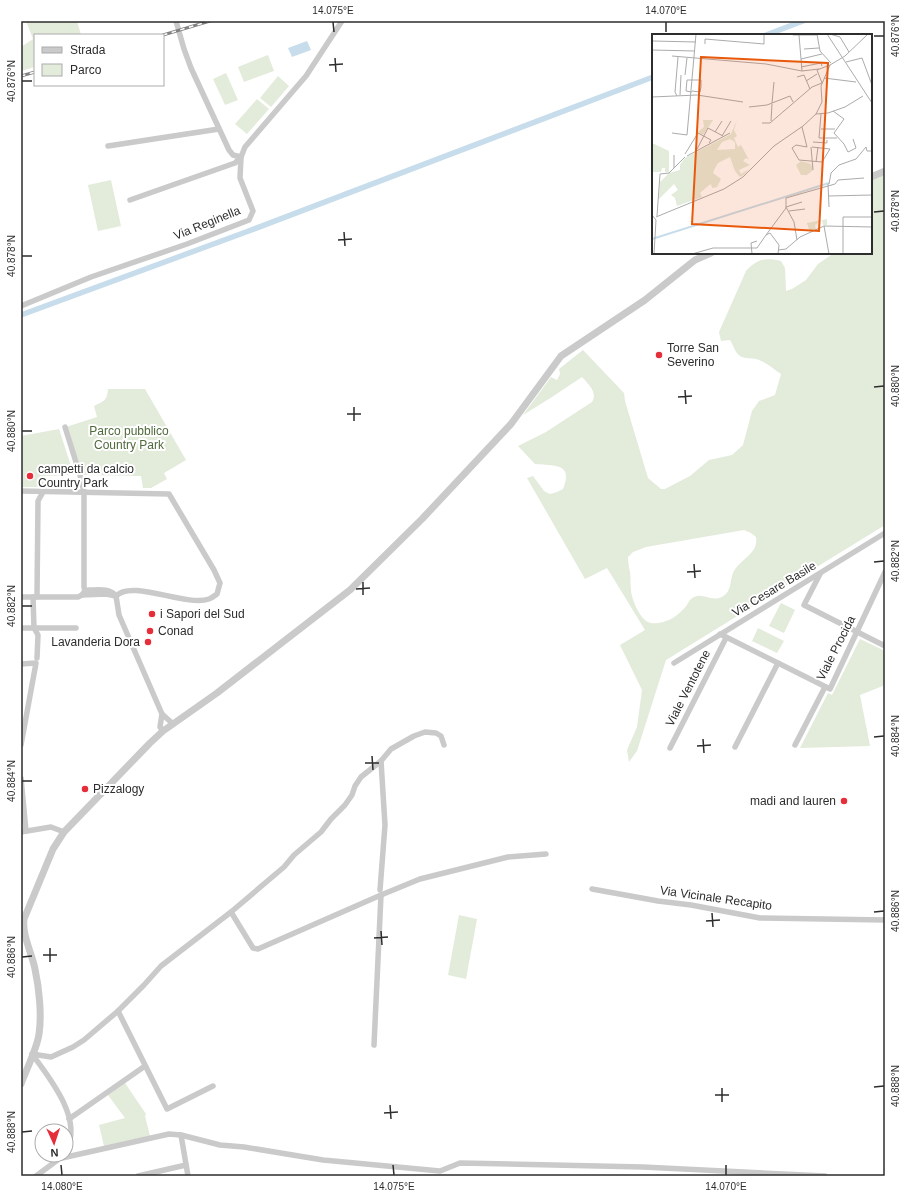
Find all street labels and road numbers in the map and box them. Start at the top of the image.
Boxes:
street label: Via Reginella [172,203,243,243]
street label: Via Cesare Basile [730,558,819,620]
street label: Viale Procida [814,613,858,683]
street label: Viale Ventotene [663,647,713,729]
street label: Via Vicinale Recapito [659,883,773,913]

